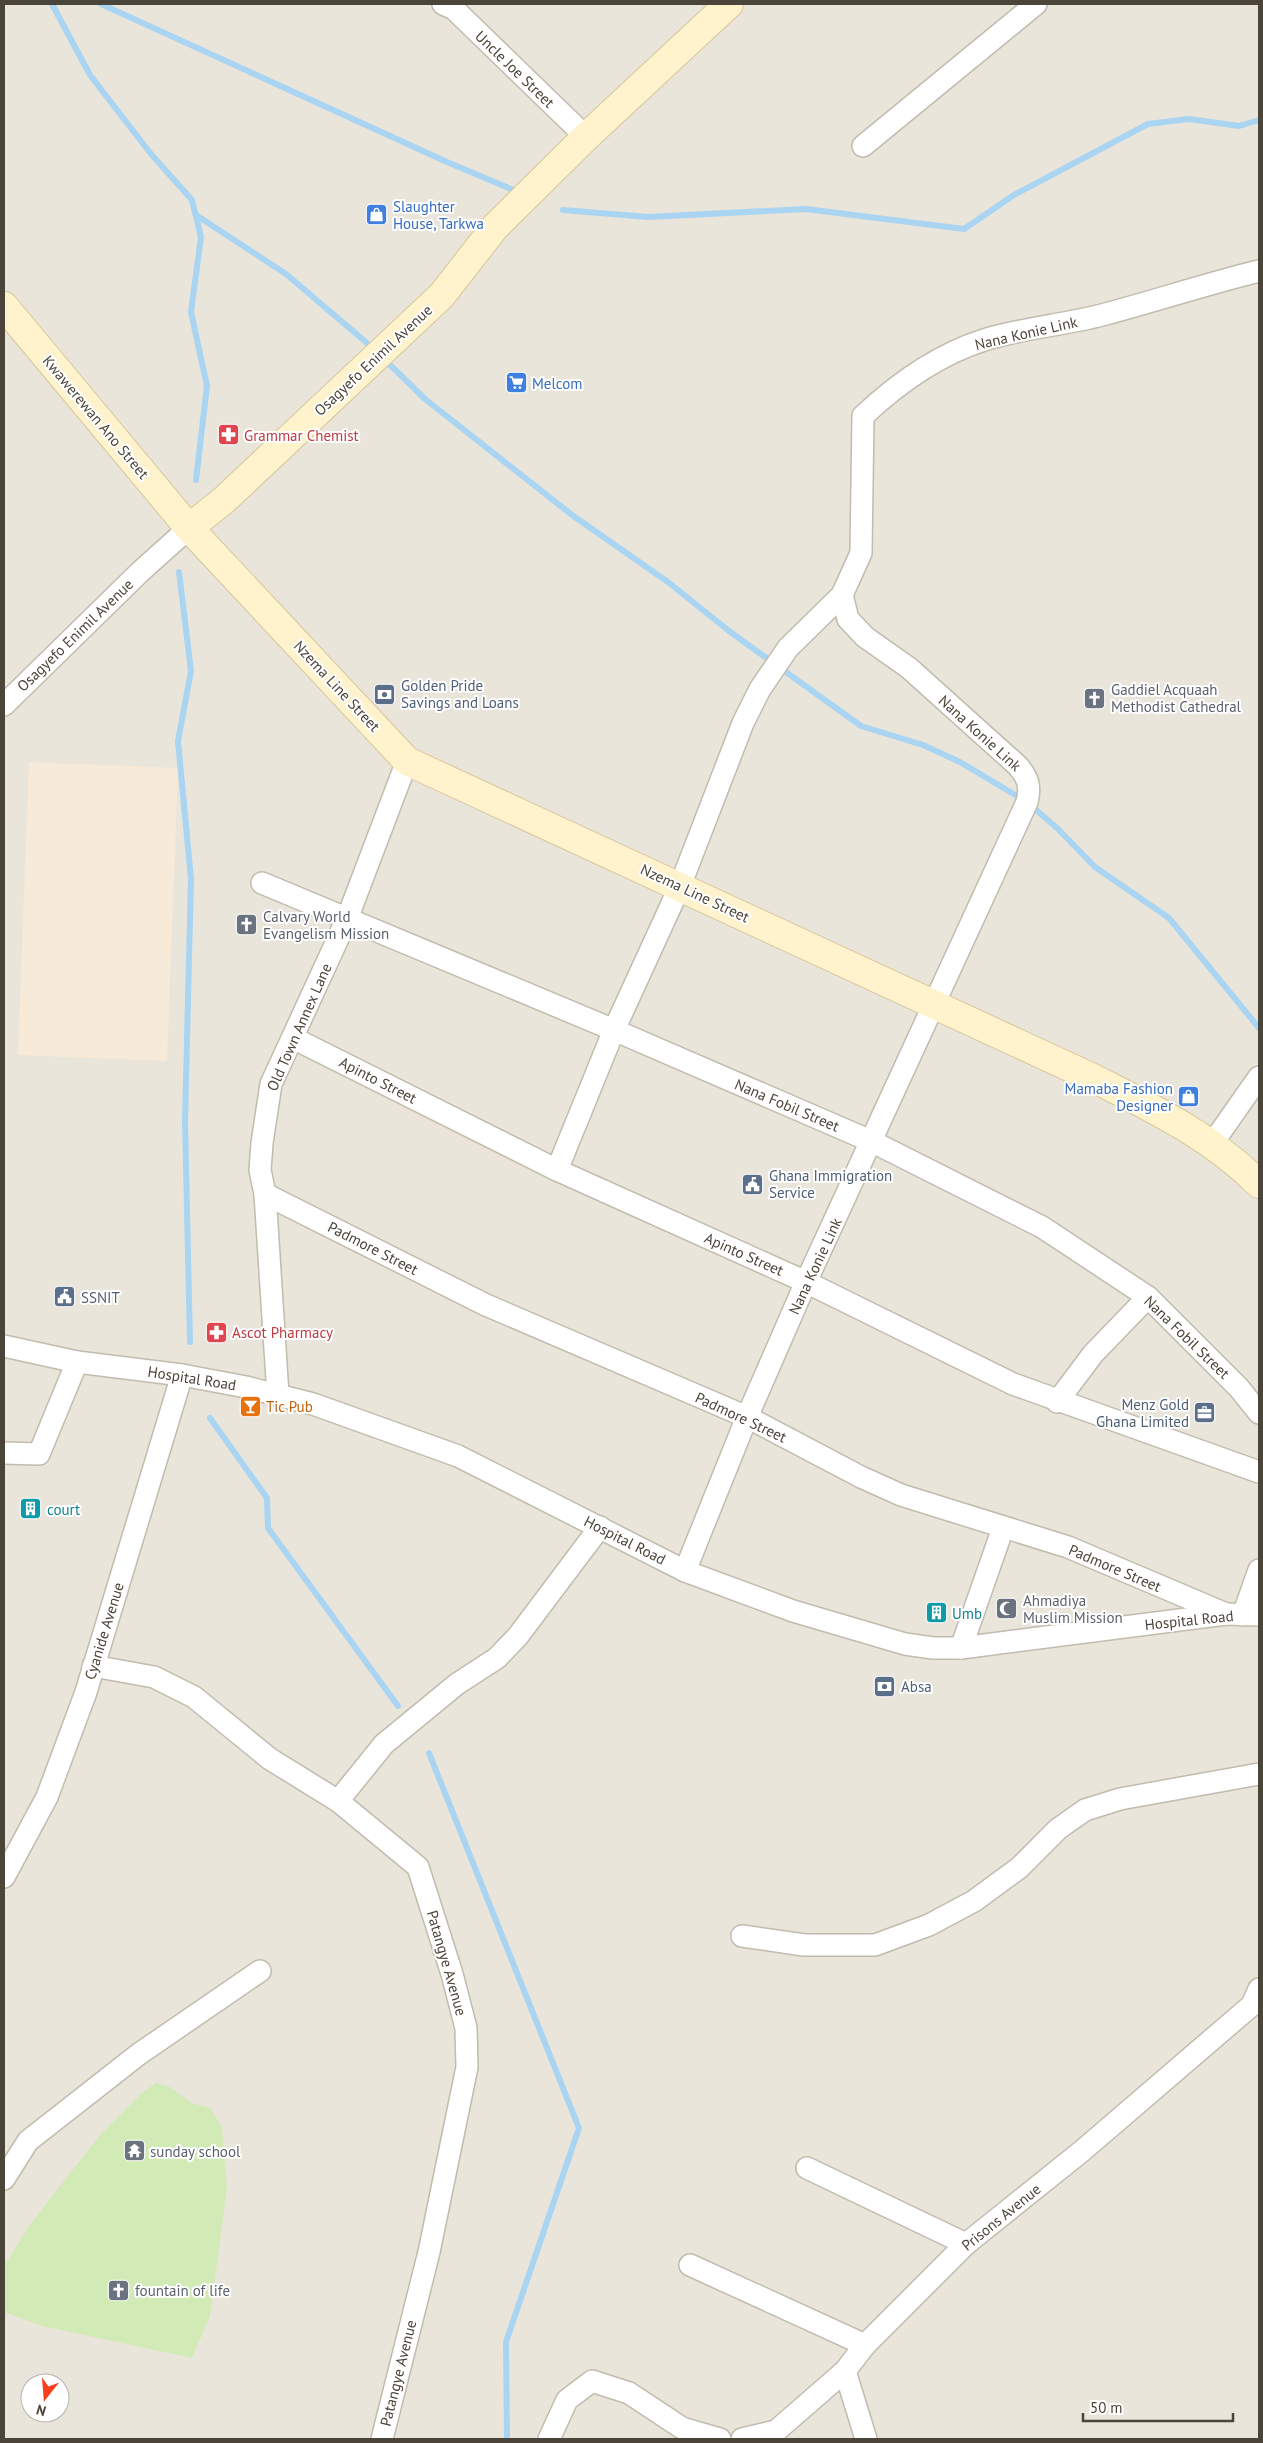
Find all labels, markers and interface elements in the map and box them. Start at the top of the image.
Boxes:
street label: Uncle Joe Street [471,26,559,112]
place label: Slaughter House, Tarkwa [393,197,484,233]
shop icon: Slaughter House, Tarkwa [365,203,389,227]
street label: Osagyefo Enimil Avenue [310,300,436,420]
street label: Nana Konie Link [973,312,1080,354]
street label: Kwawerewan Ano Street [39,351,153,483]
supermarket icon: Melcom [504,371,528,395]
place label: Melcom [532,374,583,393]
pharmacy icon: Grammar Chemist [216,423,240,447]
place label: Grammar Chemist [244,426,359,445]
street label: Osagyefo Enimil Avenue [13,575,137,695]
street label: Nzema Line Street [290,636,384,736]
place label: Golden Pride Savings and Loans [401,676,519,712]
place label: Gaddiel Acquaah Methodist Cathedral [1111,680,1242,716]
bank icon: Golden Pride Savings and Loans [373,682,397,706]
church icon: Gaddiel Acquaah Methodist Cathedral [1083,686,1107,710]
street label: Nana Konie Link [935,691,1026,776]
street label: Nzema Line Street [638,860,752,926]
place label: Calvary World Evangelism Mission [263,907,389,943]
church icon: Calvary World Evangelism Mission [235,913,259,937]
street label: Old Town Annex Lane [262,960,336,1094]
street label: Apinto Street [336,1052,420,1108]
street label: Nana Fobil Street [732,1074,842,1136]
place label: Mamaba Fashion Designer [1065,1079,1173,1115]
shop icon: Mamaba Fashion Designer [1177,1085,1201,1109]
place label: Ghana Immigration Service [769,1166,892,1202]
public building icon: Ghana Immigration Service [741,1172,765,1196]
street label: Nana Konie Link [784,1214,846,1317]
street label: Padmore Street [325,1217,421,1279]
street label: Apinto Street [702,1228,786,1280]
public building icon: SSNIT [53,1285,77,1309]
place label: SSNIT [81,1288,120,1307]
street label: Nana Fobil Street [1140,1291,1234,1383]
pharmacy icon: Ascot Pharmacy [204,1320,228,1344]
place label: Ascot Pharmacy [232,1323,333,1342]
street label: Hospital Road [146,1362,238,1394]
street label: Padmore Street [692,1388,790,1446]
bar icon: Tic Pub [238,1394,262,1418]
place label: Menz Gold Ghana Limited [1096,1395,1189,1431]
place label: Tic Pub [266,1397,313,1416]
office icon: Menz Gold Ghana Limited [1193,1401,1217,1425]
building icon: court [19,1497,43,1521]
place label: court [47,1500,80,1519]
street label: Hospital Road [581,1511,669,1569]
street label: Padmore Street [1066,1540,1164,1596]
street label: Cyanide Avenue [80,1580,128,1682]
place label: Ahmadiya Muslim Mission [1023,1591,1123,1627]
mosque icon: Ahmadiya Muslim Mission [995,1597,1019,1621]
building icon: Umb [924,1601,948,1625]
place label: Umb [952,1604,982,1623]
street label: Hospital Road [1144,1606,1234,1634]
bank icon: Absa [873,1674,897,1698]
place label: Absa [901,1677,932,1696]
street label: Patangye Avenue [423,1908,471,2018]
temple icon: sunday school [122,2139,146,2163]
place label: sunday school [150,2142,241,2161]
street label: Prisons Avenue [958,2179,1044,2255]
church icon: fountain of life [107,2278,131,2302]
place label: fountain of life [135,2281,230,2300]
street label: Patangye Avenue [376,2318,420,2428]
north arrow [20,2373,70,2423]
scale bar [1083,2390,1233,2422]
text: 50 m [1090,2398,1123,2417]
text: N [34,2400,48,2420]

